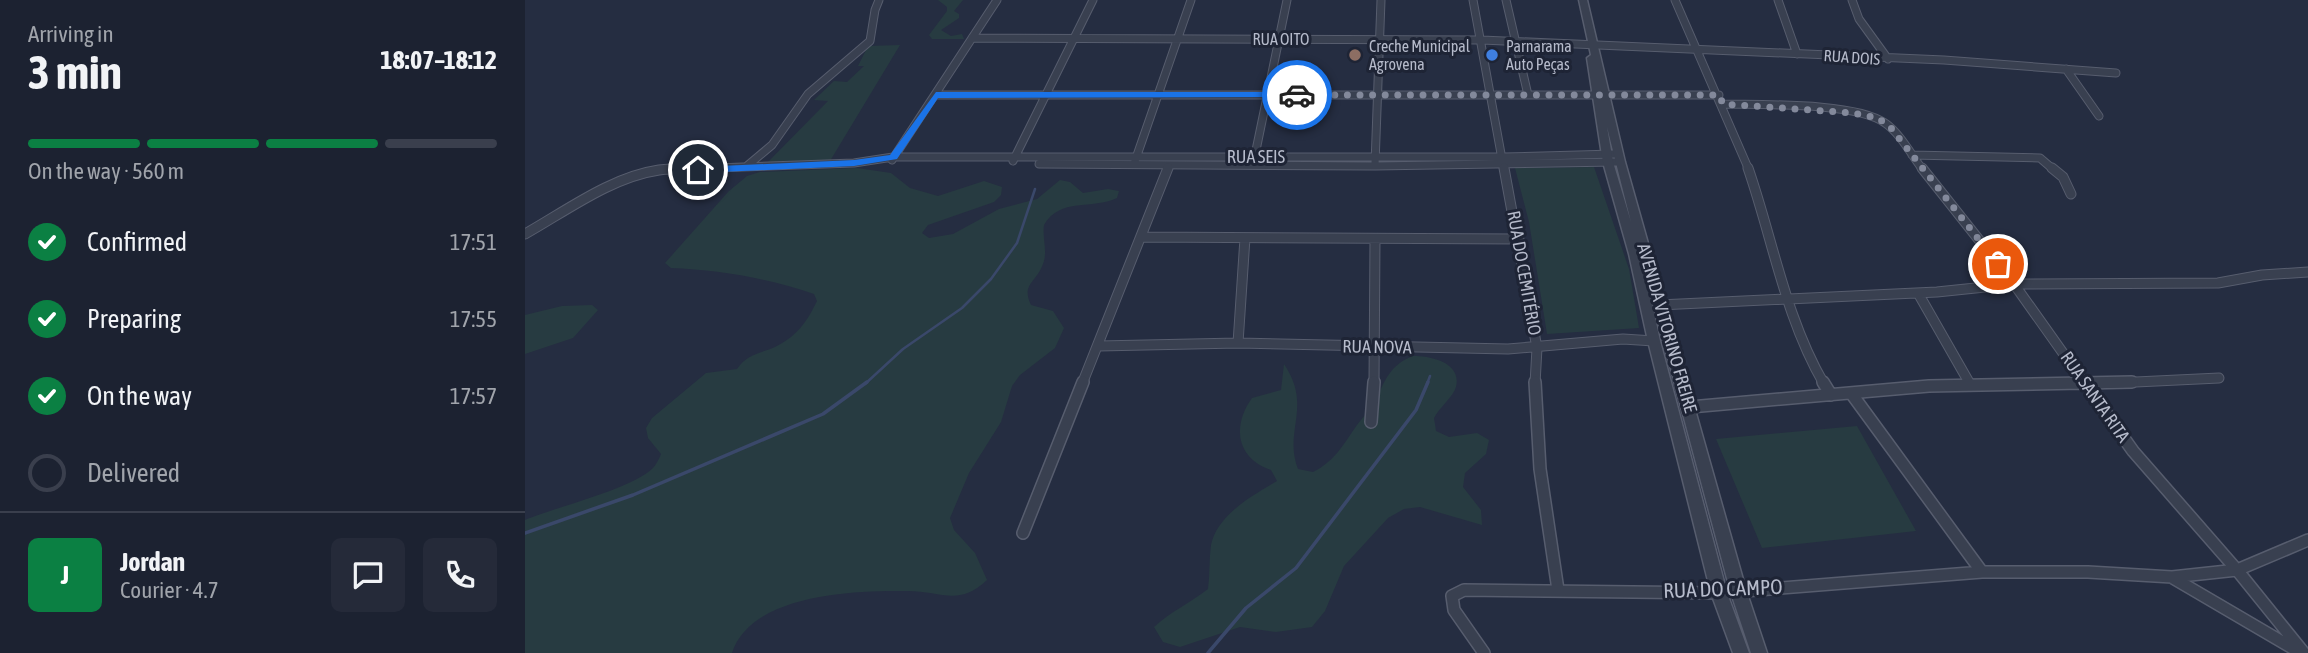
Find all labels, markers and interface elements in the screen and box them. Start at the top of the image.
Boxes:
text: Arriving in [28,21,114,47]
street label: RUA OITO [1253,30,1309,48]
place label: Creche Municipal Agrovena [1369,37,1471,74]
place label: Parnarama Auto Peças [1506,37,1572,74]
text: 18:07–18:12 [380,45,497,75]
text: 3 min [28,46,122,99]
street label: RUA DOIS [1823,46,1881,68]
marker: Creche Municipal Agrovena [1347,47,1363,63]
marker: Parnarama Auto Peças [1484,47,1500,63]
courier [1262,60,1332,130]
icon: car [1278,76,1316,114]
pin [668,140,728,200]
street label: RUA SEIS [1227,146,1286,167]
icon: home [679,151,717,189]
text: On the way · 560 m [28,158,184,184]
street label: RUA DO CEMITÉRIO [1503,209,1546,337]
icon: check [28,223,66,261]
text: Confirmed [87,227,187,257]
text: 17:51 [450,229,497,255]
pin [1968,234,2028,294]
street label: AVENIDA VITORINO FREIRE [1633,241,1702,415]
icon: bag [1979,245,2017,283]
icon: check [28,300,66,338]
text: Preparing [87,304,181,334]
text: 17:55 [450,306,497,332]
street label: RUA NOVA [1342,335,1412,358]
street label: RUA SANTA RITA [2056,347,2135,446]
icon: check [28,377,66,415]
text: On the way [87,381,192,411]
text: 17:57 [450,383,497,409]
text: Delivered [87,458,180,488]
button: chat [331,538,405,612]
button: phone [423,538,497,612]
text: Jordan [120,547,185,577]
text: J [61,560,69,590]
street label: RUA DO CAMPO [1663,574,1783,602]
text: Courier · 4.7 [120,577,219,603]

